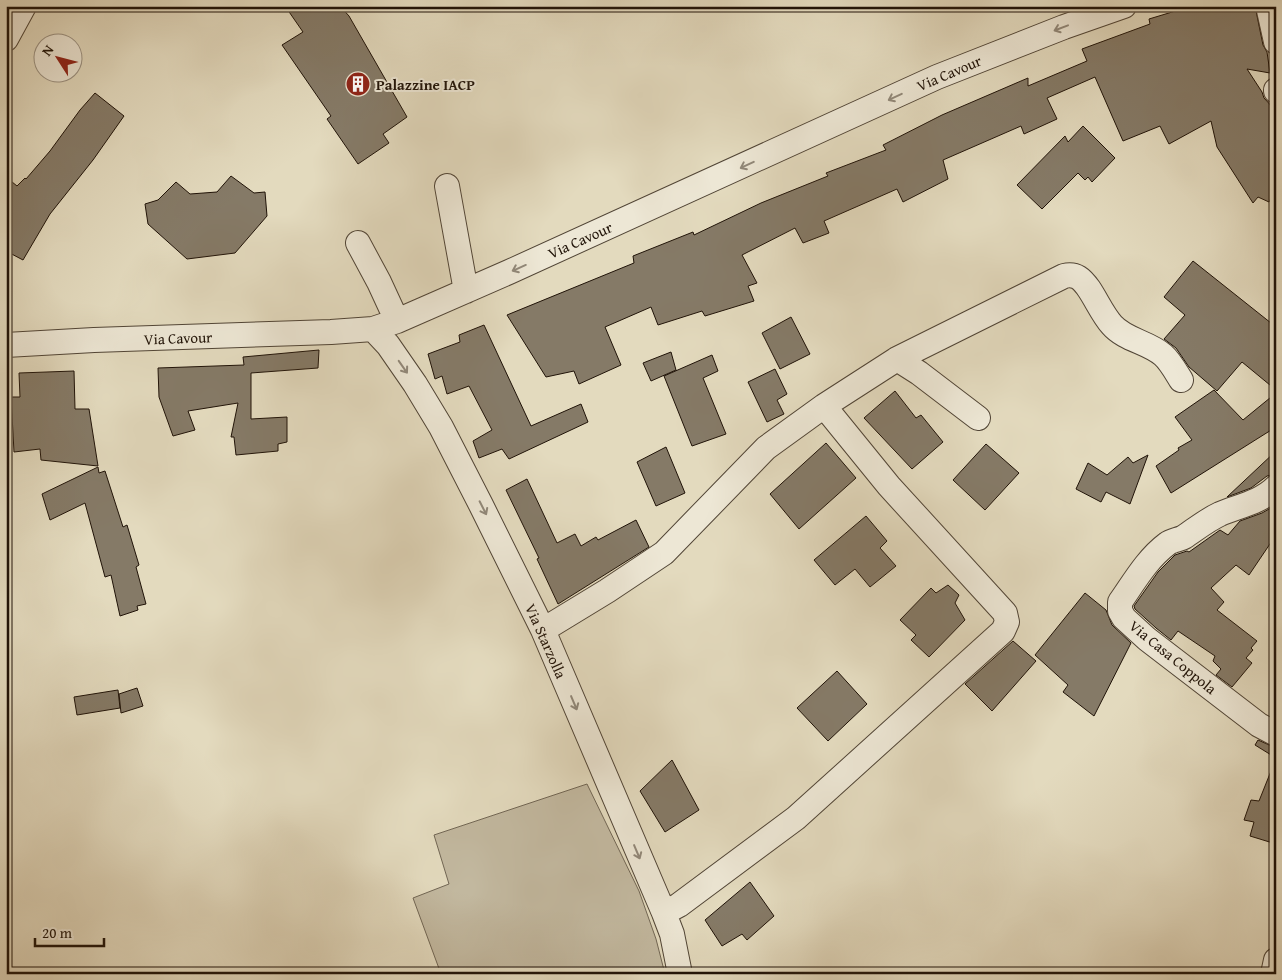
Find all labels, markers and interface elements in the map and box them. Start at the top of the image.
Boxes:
one-way arrow [1054,24,1069,33]
north arrow [32,32,82,82]
text: N [37,40,59,60]
street label: Via Cavour [913,50,985,96]
building icon: Palazzine IACP [345,71,371,97]
place label: Palazzine IACP [376,74,475,95]
one-way arrow [888,92,903,102]
one-way arrow [740,161,755,170]
street label: Via Cavour [544,216,616,264]
one-way arrow [512,263,527,273]
street label: Via Cavour [143,326,213,350]
one-way arrow [398,360,408,374]
one-way arrow [479,500,488,515]
street label: Via Starzolla [520,600,572,682]
street label: Via Casa Coppola [1125,615,1221,699]
one-way arrow [569,695,579,710]
one-way arrow [633,844,643,859]
scale bar [35,915,104,947]
text: 20 m [42,922,73,943]

